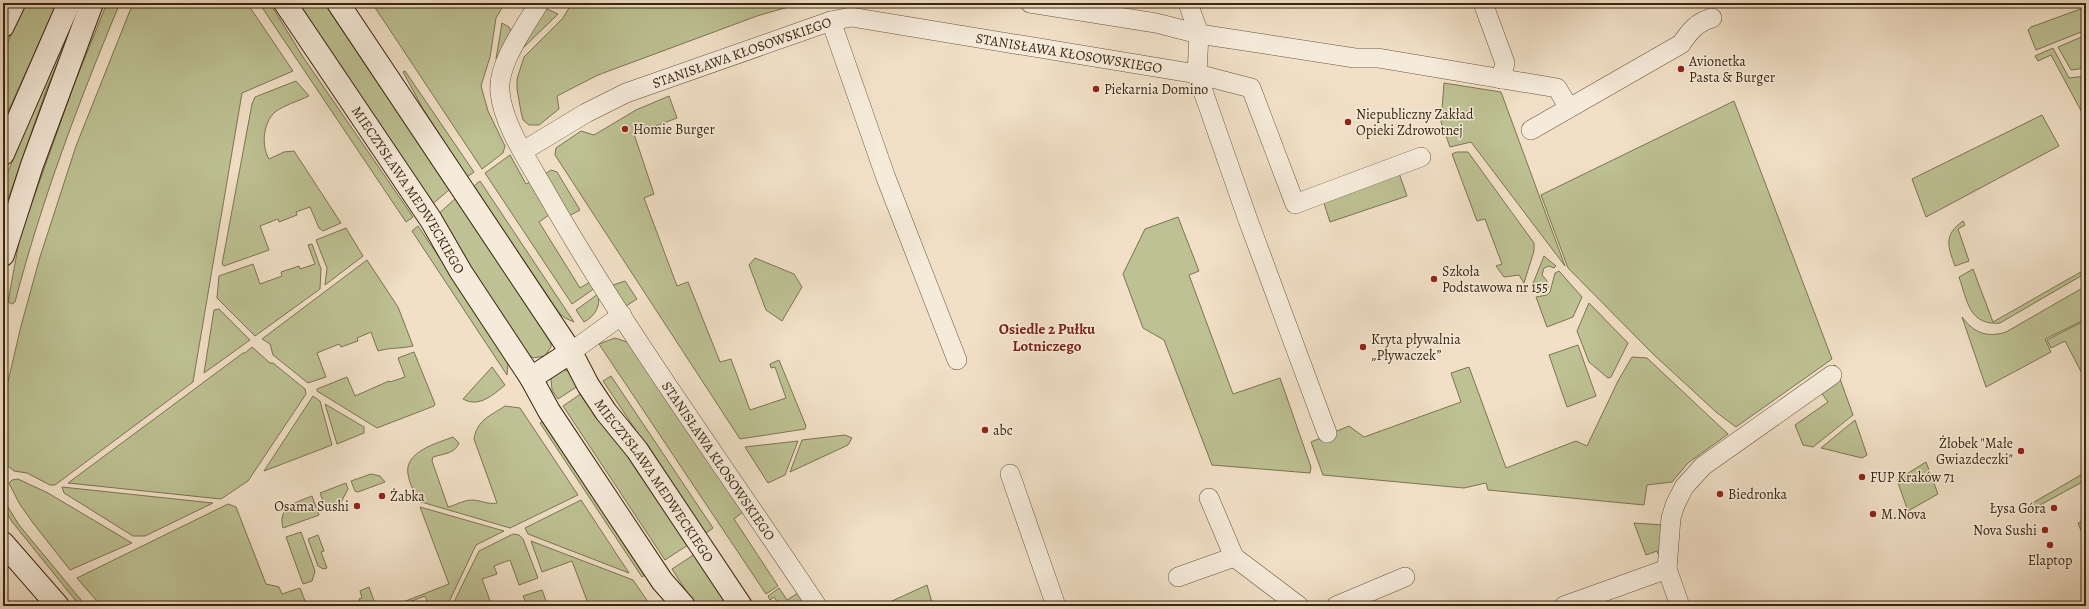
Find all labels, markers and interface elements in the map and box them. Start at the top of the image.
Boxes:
street label: STANISŁAWA KŁOSOWSKIEGO [650,12,834,93]
street label: STANISŁAWA KŁOSOWSKIEGO [974,29,1164,78]
place label: Avionetka Pasta & Burger [1688,52,1776,87]
marker: Avionetka Pasta & Burger [1676,64,1686,74]
place label: Piekarnia Domino [1104,80,1208,99]
marker: Piekarnia Domino [1091,84,1101,94]
street label: MIECZYSŁAWA MEDWECKIEGO [347,103,469,278]
place label: Niepubliczny Zakład Opieki Zdrowotnej [1356,105,1474,140]
marker: Niepubliczny Zakład Opieki Zdrowotnej [1343,117,1353,127]
place label: Homie Burger [633,120,715,139]
marker: Homie Burger [620,124,630,134]
place label: Szkoła Podstawowa nr 155 [1442,262,1548,297]
marker: Szkoła Podstawowa nr 155 [1429,274,1439,284]
district label: Osiedle 2 Pułku Lotniczego [999,319,1096,356]
place label: Kryta pływalnia „Pływaczek” [1371,330,1461,365]
marker: Kryta pływalnia „Pływaczek” [1358,342,1368,352]
street label: STANISŁAWA KŁOSOWSKIEGO [657,378,779,545]
street label: MIECZYSŁAWA MEDWECKIEGO [590,395,718,566]
place label: abc [993,421,1013,440]
marker: abc [980,425,990,435]
place label: Żłobek "Małe Gwiazdeczki" [1936,434,2013,469]
marker: Żłobek "Małe Gwiazdeczki" [2016,446,2026,456]
place label: FUP Kraków 71 [1870,468,1955,487]
marker: FUP Kraków 71 [1857,472,1867,482]
place label: Biedronka [1728,485,1787,504]
place label: Żabka [390,487,425,506]
marker: Biedronka [1715,489,1725,499]
marker: Żabka [377,491,387,501]
place label: Osama Sushi [274,497,349,516]
place label: Łysa Góra [1990,499,2046,518]
marker: Osama Sushi [352,501,362,511]
marker: Łysa Góra [2049,503,2059,513]
place label: M.Nova [1881,505,1927,524]
marker: M.Nova [1868,509,1878,519]
place label: Nova Sushi [1973,521,2037,540]
marker: Nova Sushi [2040,525,2050,535]
marker: Elaptop [2045,540,2055,550]
place label: Elaptop [2028,551,2072,570]

